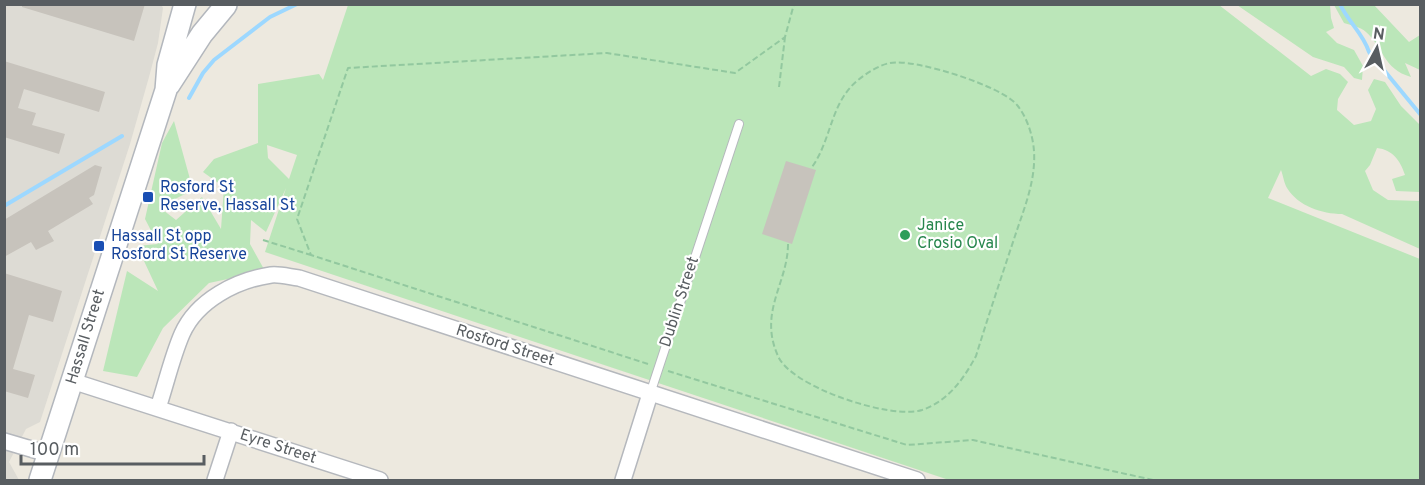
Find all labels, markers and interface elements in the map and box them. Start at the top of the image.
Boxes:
north arrow [1347,18,1407,78]
text: N [1372,24,1386,46]
place label: Rosford St Reserve, Hassall St [160,178,295,216]
marker: Rosford St Reserve, Hassall St [141,190,155,204]
place label: Janice Crosio Oval [917,216,998,254]
place label: Hassall St opp Rosford St Reserve [111,227,247,265]
marker: Janice Crosio Oval [898,228,912,242]
marker: Hassall St opp Rosford St Reserve [92,239,106,253]
street label: Dublin Street [656,254,704,350]
street label: Hassall Street [62,287,110,387]
street label: Rosford Street [453,321,557,371]
street label: Eyre Street [237,425,319,469]
scale bar [21,428,204,466]
text: 100 m [30,439,79,462]

